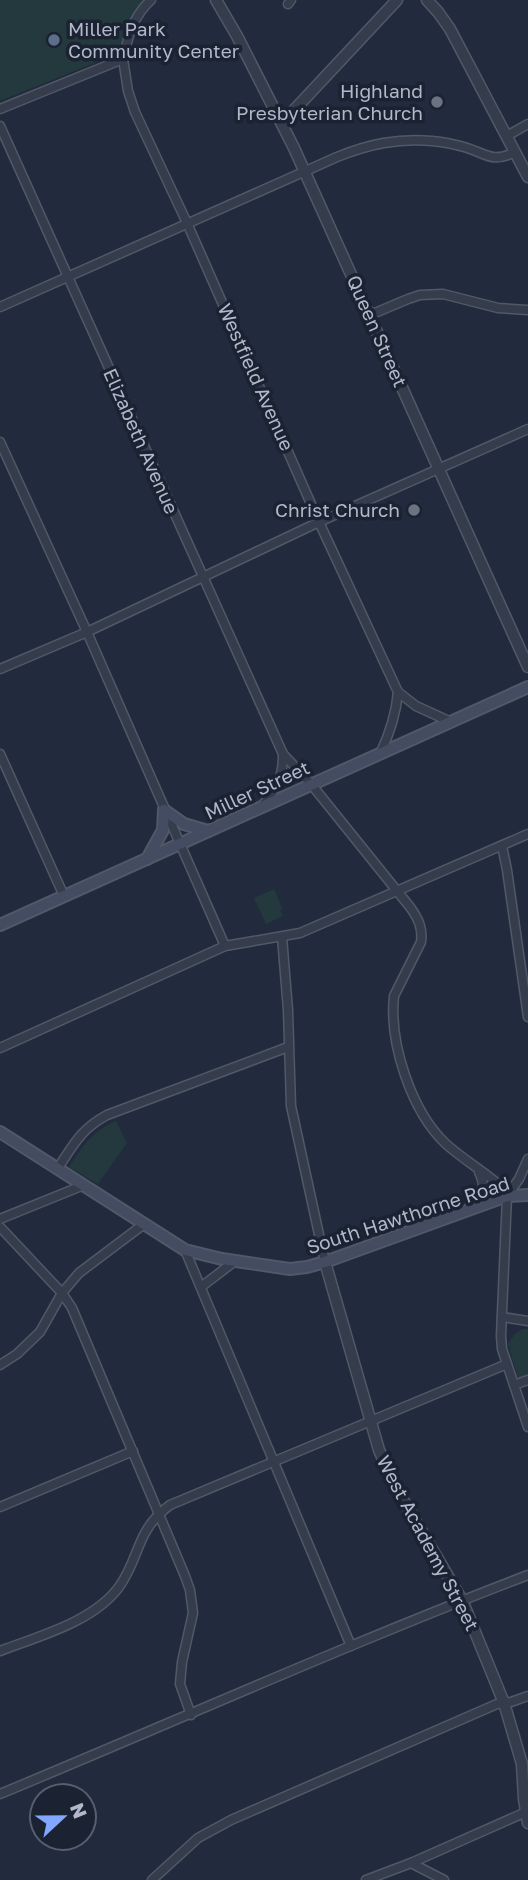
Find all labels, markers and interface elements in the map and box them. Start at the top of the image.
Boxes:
place label: Miller Park Community Center [68,17,240,62]
marker: Miller Park Community Center [46,32,62,48]
place label: Highland Presbyterian Church [236,79,423,124]
marker: Highland Presbyterian Church [429,94,445,110]
street label: Queen Street [342,271,412,390]
street label: Westfield Avenue [214,300,299,454]
street label: Elizabeth Avenue [99,364,184,517]
place label: Christ Church [275,498,400,521]
marker: Christ Church [406,502,422,518]
street label: Miller Street [201,755,313,824]
street label: South Hawthorne Road [304,1171,512,1258]
street label: West Academy Street [372,1451,484,1634]
north arrow [28,1782,98,1852]
text: N [66,1799,93,1821]

